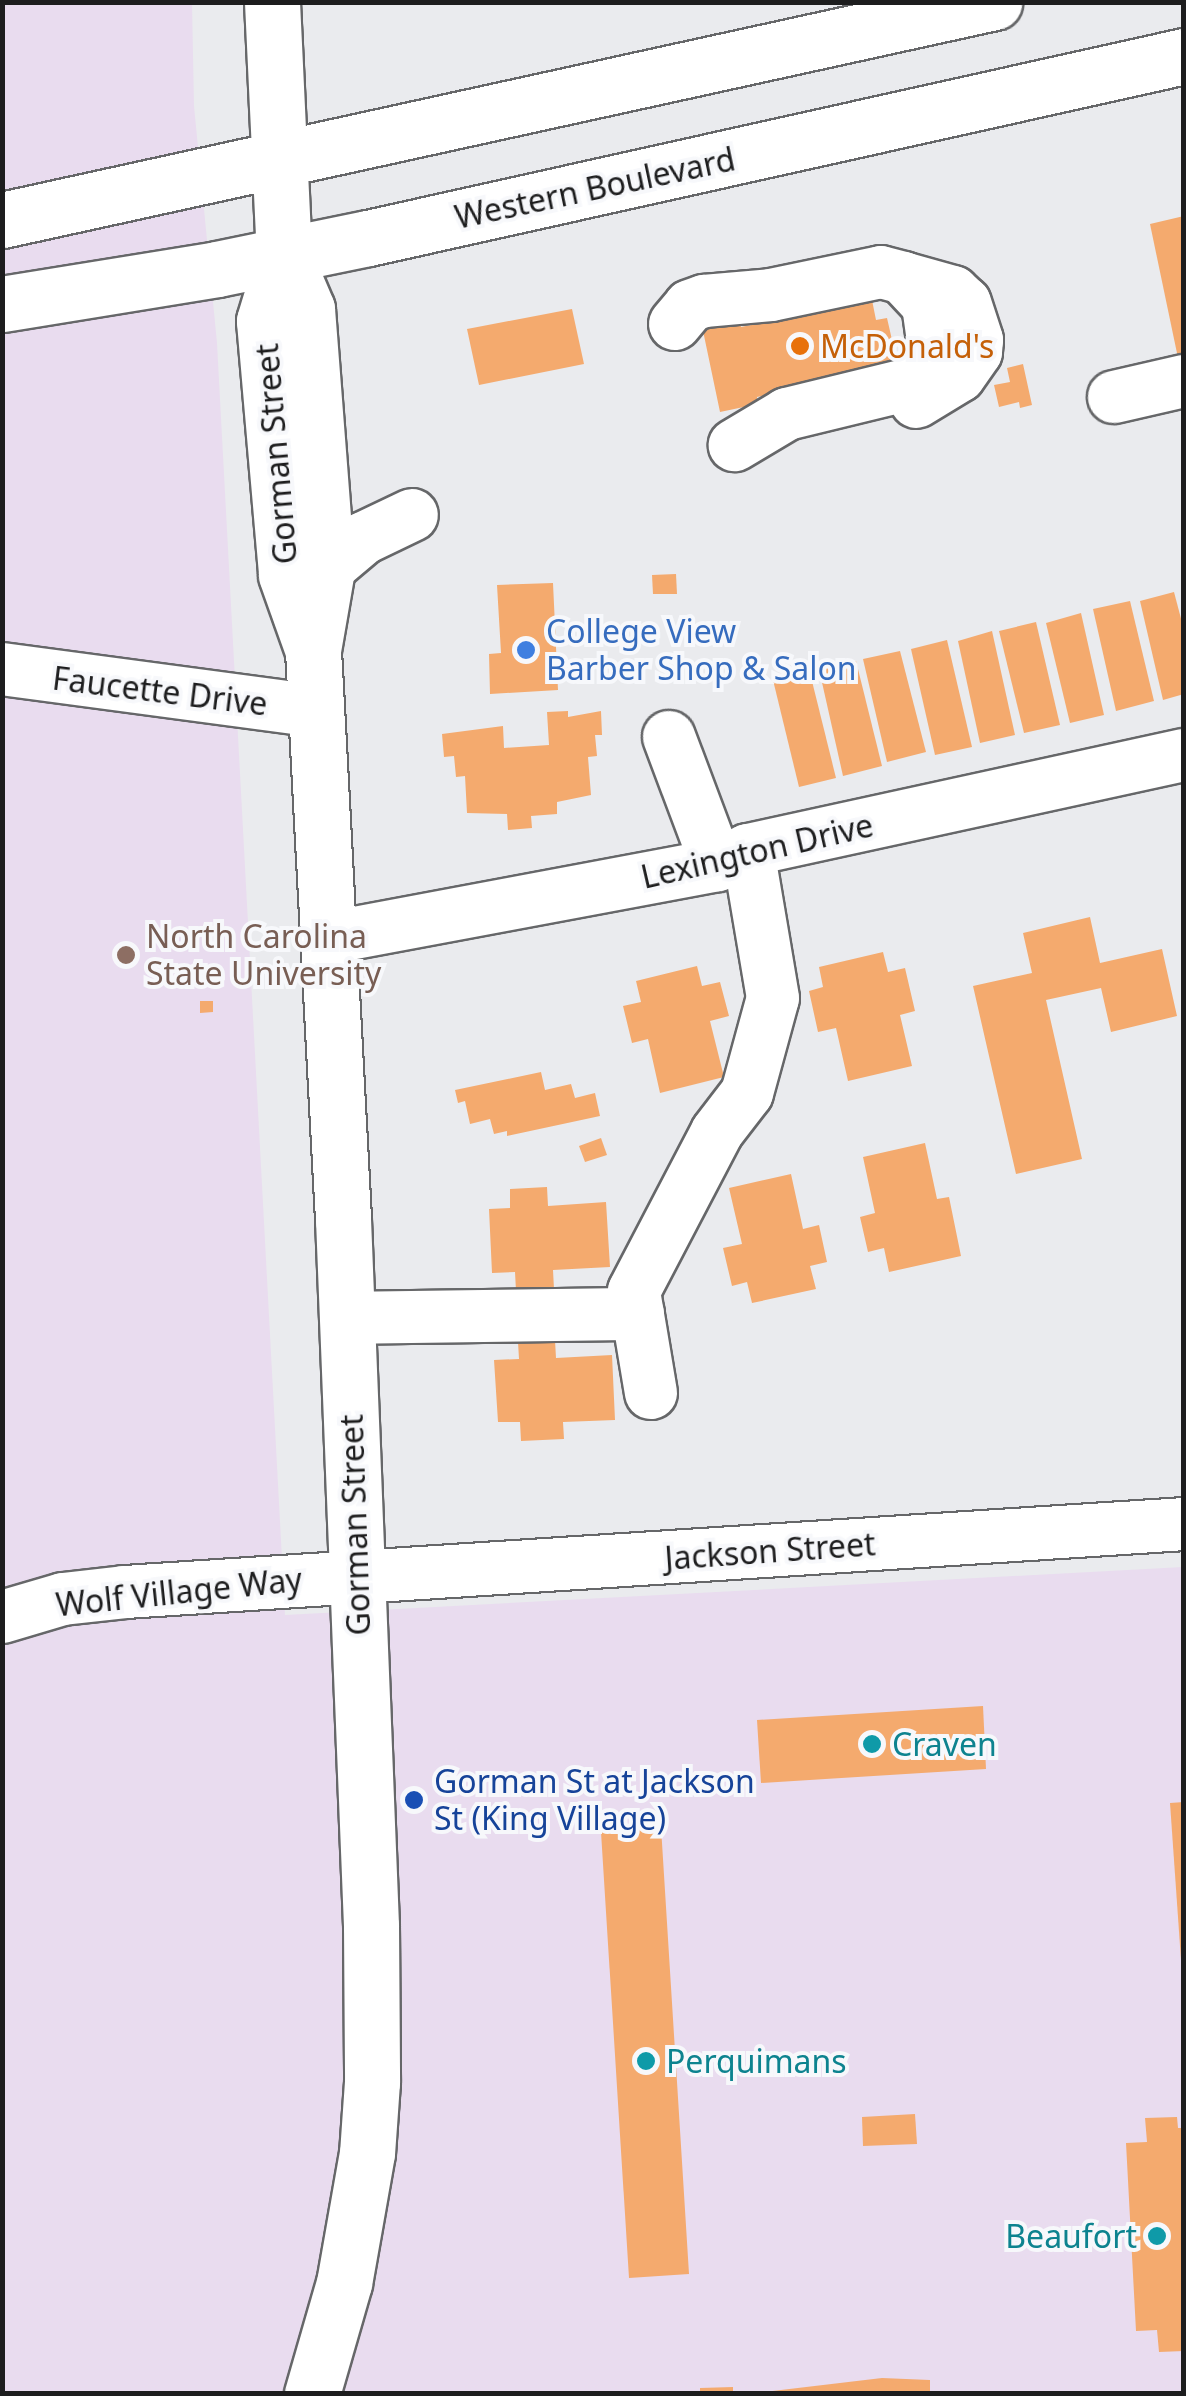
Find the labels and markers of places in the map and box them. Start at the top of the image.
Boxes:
place label: McDonald's [820,327,994,365]
marker: McDonald's [789,335,811,357]
place label: College View Barber Shop & Salon [546,613,857,688]
marker: College View Barber Shop & Salon [515,639,537,661]
place label: North Carolina State University [146,918,381,993]
marker: North Carolina State University [115,944,137,966]
place label: Craven [892,1725,997,1763]
marker: Craven [861,1733,883,1755]
place label: Gorman St at Jackson St (King Village) [434,1763,755,1838]
marker: Gorman St at Jackson St (King Village) [403,1789,425,1811]
place label: Perquimans [666,2042,847,2080]
marker: Perquimans [635,2050,657,2072]
place label: Beaufort [1005,2217,1137,2255]
marker: Beaufort [1146,2225,1168,2247]

